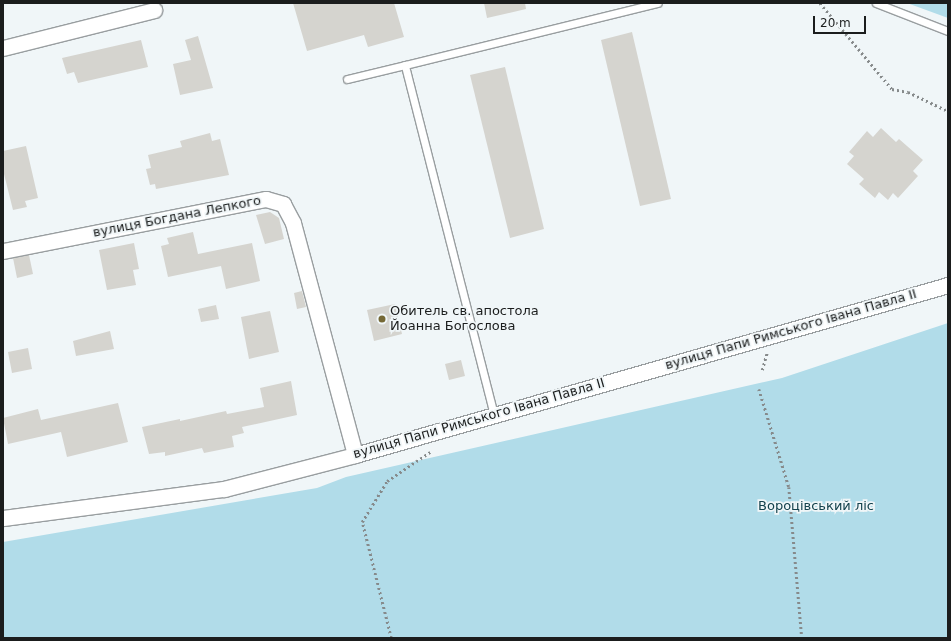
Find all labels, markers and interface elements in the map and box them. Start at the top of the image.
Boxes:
scale bar [815,8,868,34]
text: 20 m [820,16,851,30]
street label: вулиця Богдана Лепкого [92,193,262,241]
street label: вулиця Папи Римського Івана Павла ІІ [663,287,919,373]
place label: Обитель св. апостола Йоанна Богослова [390,304,539,335]
marker: Обитель св. апостола Йоанна Богослова [377,314,387,324]
street label: вулиця Папи Римського Івана Павла ІІ [351,376,607,462]
park label: Вороцівський ліс [758,498,874,514]

